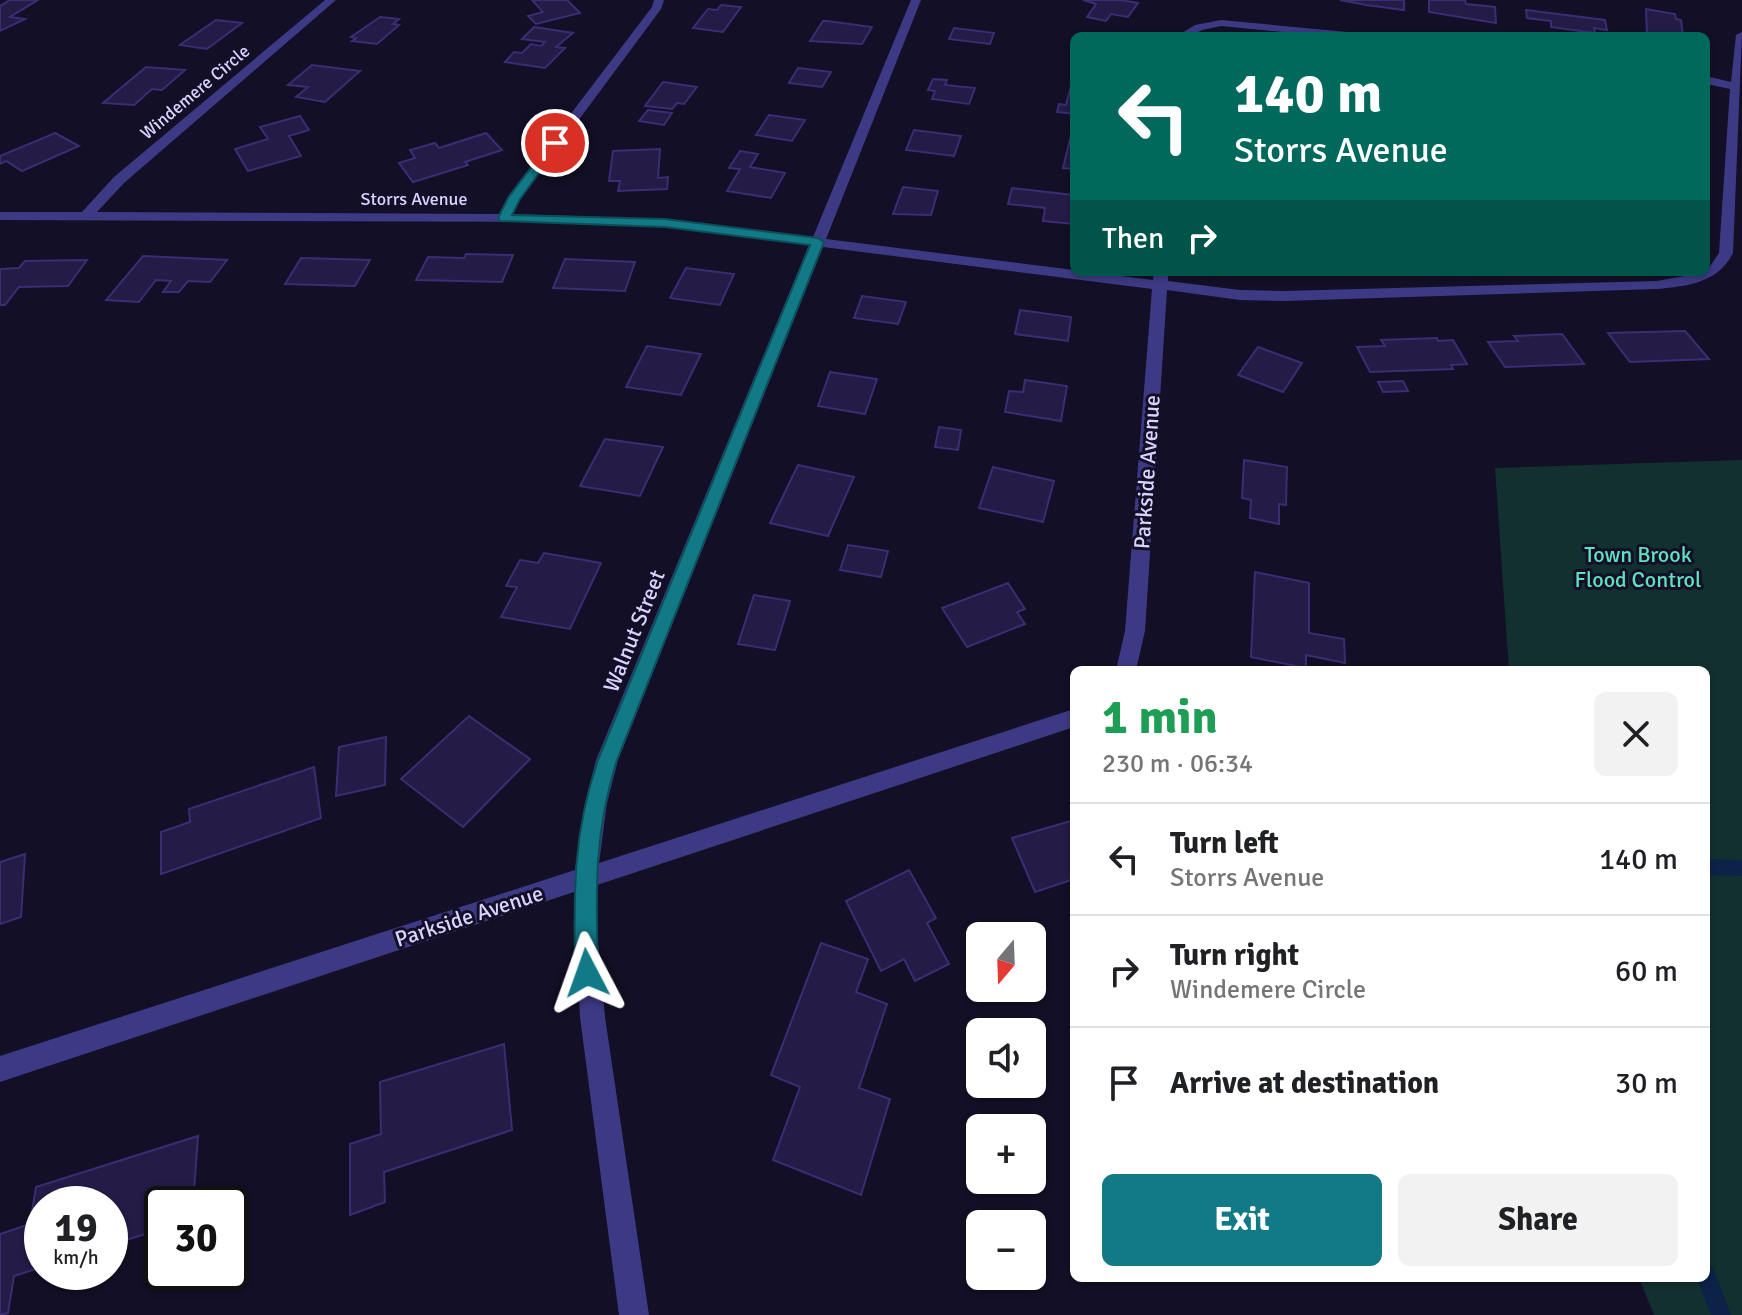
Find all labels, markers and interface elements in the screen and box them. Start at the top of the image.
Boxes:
street label: Windemere Circle [136,40,254,144]
text: 140 m [1234,59,1382,128]
icon: left [1102,64,1206,168]
pin [521,109,589,177]
icon: arrive [533,121,577,165]
text: Storrs Avenue [1234,128,1448,173]
street label: Storrs Avenue [361,188,467,210]
icon: right [1180,216,1224,260]
text: Then [1102,220,1164,257]
street label: Parkside Avenue [1128,394,1166,550]
park label: Town Brook Flood Control [1575,541,1701,593]
street label: Walnut Street [597,566,671,696]
text: 1 min [1102,688,1218,747]
button: close [1594,692,1678,776]
text: 230 m · 06:34 [1102,748,1253,780]
text: Turn left [1170,825,1279,862]
icon: left [1102,837,1146,881]
text: 140 m [1599,841,1678,878]
text: Storrs Avenue [1170,862,1324,894]
street label: Parkside Avenue [391,879,547,953]
north arrow [966,922,1046,1002]
map controls [966,922,1046,1290]
position arrow [545,931,629,1015]
text: Turn right [1170,937,1299,974]
icon: right [1102,949,1146,993]
text: 60 m [1615,953,1678,990]
text: Windemere Circle [1170,974,1366,1006]
button: sound [966,1018,1046,1098]
icon: arrive [1102,1061,1146,1105]
text: Arrive at destination [1170,1065,1439,1102]
text: 30 m [1615,1065,1678,1102]
button: + [966,1114,1046,1194]
button: Exit [1102,1174,1382,1266]
button: Share [1398,1174,1678,1266]
speed limit sign: 30 [144,1186,248,1290]
text: 19 [54,1203,98,1253]
button: − [966,1210,1046,1290]
text: km/h [53,1245,99,1270]

